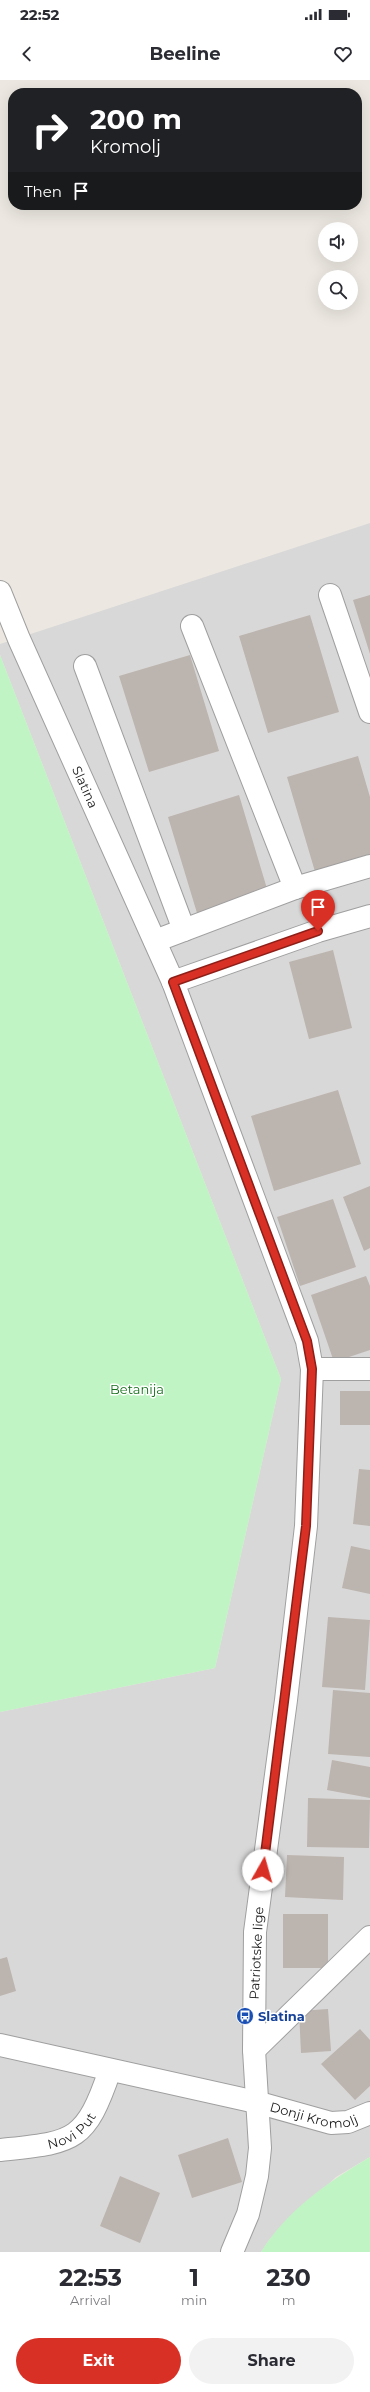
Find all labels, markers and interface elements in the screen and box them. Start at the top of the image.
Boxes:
text: 22:52 [20,5,59,24]
icon: back [16,43,38,65]
text: Beeline [149,43,221,65]
icon: heart [332,43,354,65]
text: 200 m [90,102,182,136]
icon: right [24,104,76,156]
text: Kromolj [90,136,161,158]
icon: arrive [70,180,92,202]
text: Then [24,182,62,201]
map controls [318,222,358,310]
button: sound [318,222,358,262]
button: search [318,270,358,310]
street label: Slatina [69,764,102,811]
pin [301,890,335,931]
icon: arrive [307,896,329,918]
park label: Betanija [110,1381,164,1397]
position arrow [242,1849,284,1891]
street label: Patriotske lige [246,1906,266,2000]
bus stop icon: Slatina [235,2006,255,2026]
place label: Slatina [258,2008,305,2024]
street label: Donji Kromolj [268,2098,360,2131]
street label: Novi Put [46,2109,99,2152]
text: 22:53 [59,2263,122,2292]
text: 1 [189,2263,199,2292]
text: 230 [266,2263,311,2292]
text: Arrival [70,2292,111,2308]
text: min [181,2292,207,2308]
text: m [282,2292,295,2308]
button: Exit [16,2338,181,2384]
button: Share [189,2338,354,2384]

